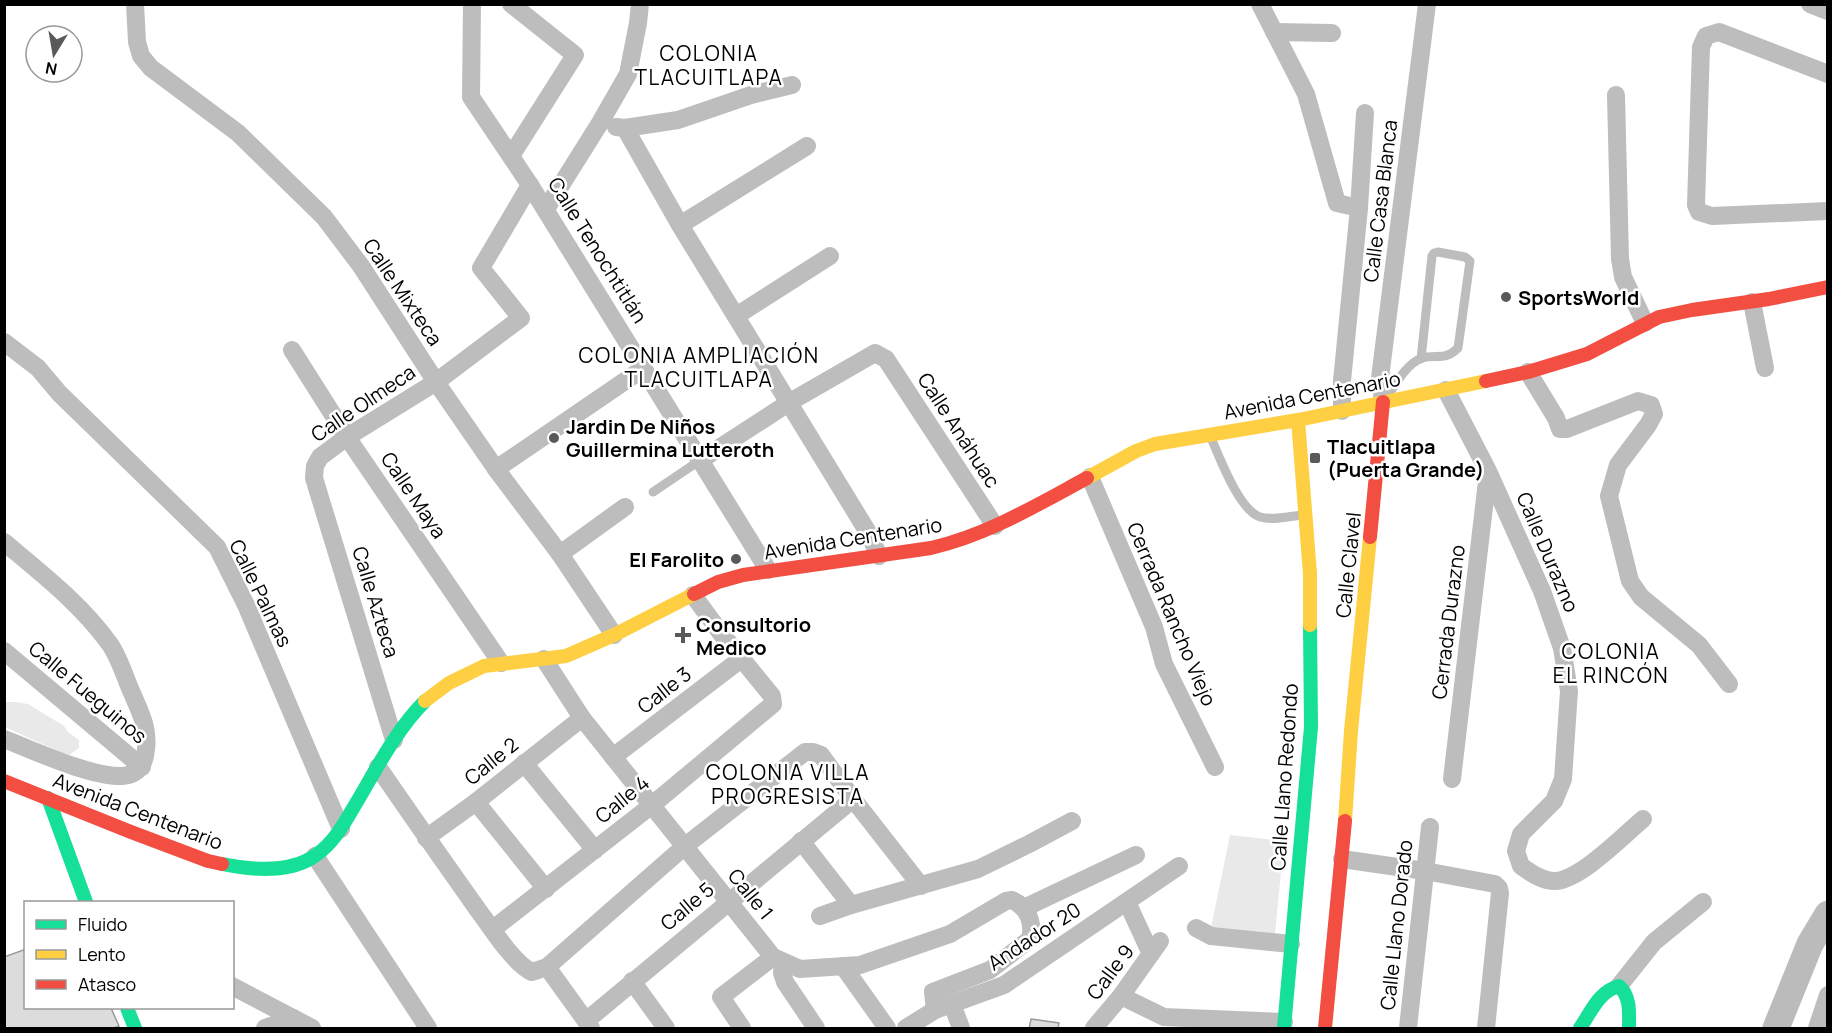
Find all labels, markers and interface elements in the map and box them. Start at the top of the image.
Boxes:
north arrow [24,24,84,84]
district label: COLONIA TLACUITLAPA [635,39,783,91]
text: N [43,57,59,81]
street label: Calle Casa Blanca [1357,118,1403,284]
street label: Calle Tenochtitlán [542,172,654,328]
street label: Calle Mixteca [357,233,449,351]
place label: SportsWorld [1518,284,1639,311]
marker: SportsWorld [1499,290,1513,304]
district label: COLONIA AMPLIACIÓN TLACUITLAPA [578,341,820,393]
street label: Calle Olmeca [306,358,420,448]
street label: Avenida Centenario [1221,365,1403,425]
street label: Calle Anáhuac [912,367,1006,493]
place label: Jardin De Niños Guillermina Lutteroth [566,413,774,463]
marker: Jardin De Niños Guillermina Lutteroth [547,431,561,445]
place label: Tlacuitlapa (Puerta Grande) [1327,433,1484,483]
street label: Calle Maya [375,446,453,544]
marker: Tlacuitlapa (Puerta Grande) [1308,451,1322,465]
street label: Calle Durazno [1511,488,1585,616]
street label: Avenida Centenario [762,511,944,565]
street label: Calle Clavel [1329,511,1367,619]
street label: Cerrada Rancho Viejo [1121,518,1223,710]
street label: Calle Palmas [223,535,299,651]
street label: Calle Azteca [346,543,406,661]
street label: Cerrada Durazno [1425,543,1471,701]
place label: El Farolito [629,546,724,573]
marker: El Farolito [729,552,743,566]
place label: Consultorio Medico [696,611,811,661]
marker: Consultorio Medico [674,626,692,644]
street label: Calle Fueguinos [23,635,153,749]
district label: COLONIA EL RINCÓN [1553,637,1669,689]
street label: Calle 3 [631,660,697,720]
street label: Calle Llano Redondo [1264,682,1304,871]
street label: Calle 2 [458,731,524,791]
district label: COLONIA VILLA PROGRESISTA [706,758,870,810]
street label: Avenida Centenario [49,766,227,856]
street label: Calle 4 [589,769,655,829]
street label: Calle Llano Dorado [1374,838,1418,1011]
street label: Calle 1 [722,863,780,925]
street label: Calle 5 [655,876,719,936]
street label: Andador 20 [982,896,1086,976]
legend [24,901,234,1009]
text: Fluido [78,912,127,936]
street label: Calle 9 [1080,939,1140,1005]
text: Lento [78,942,126,966]
text: Atasco [78,972,136,996]

